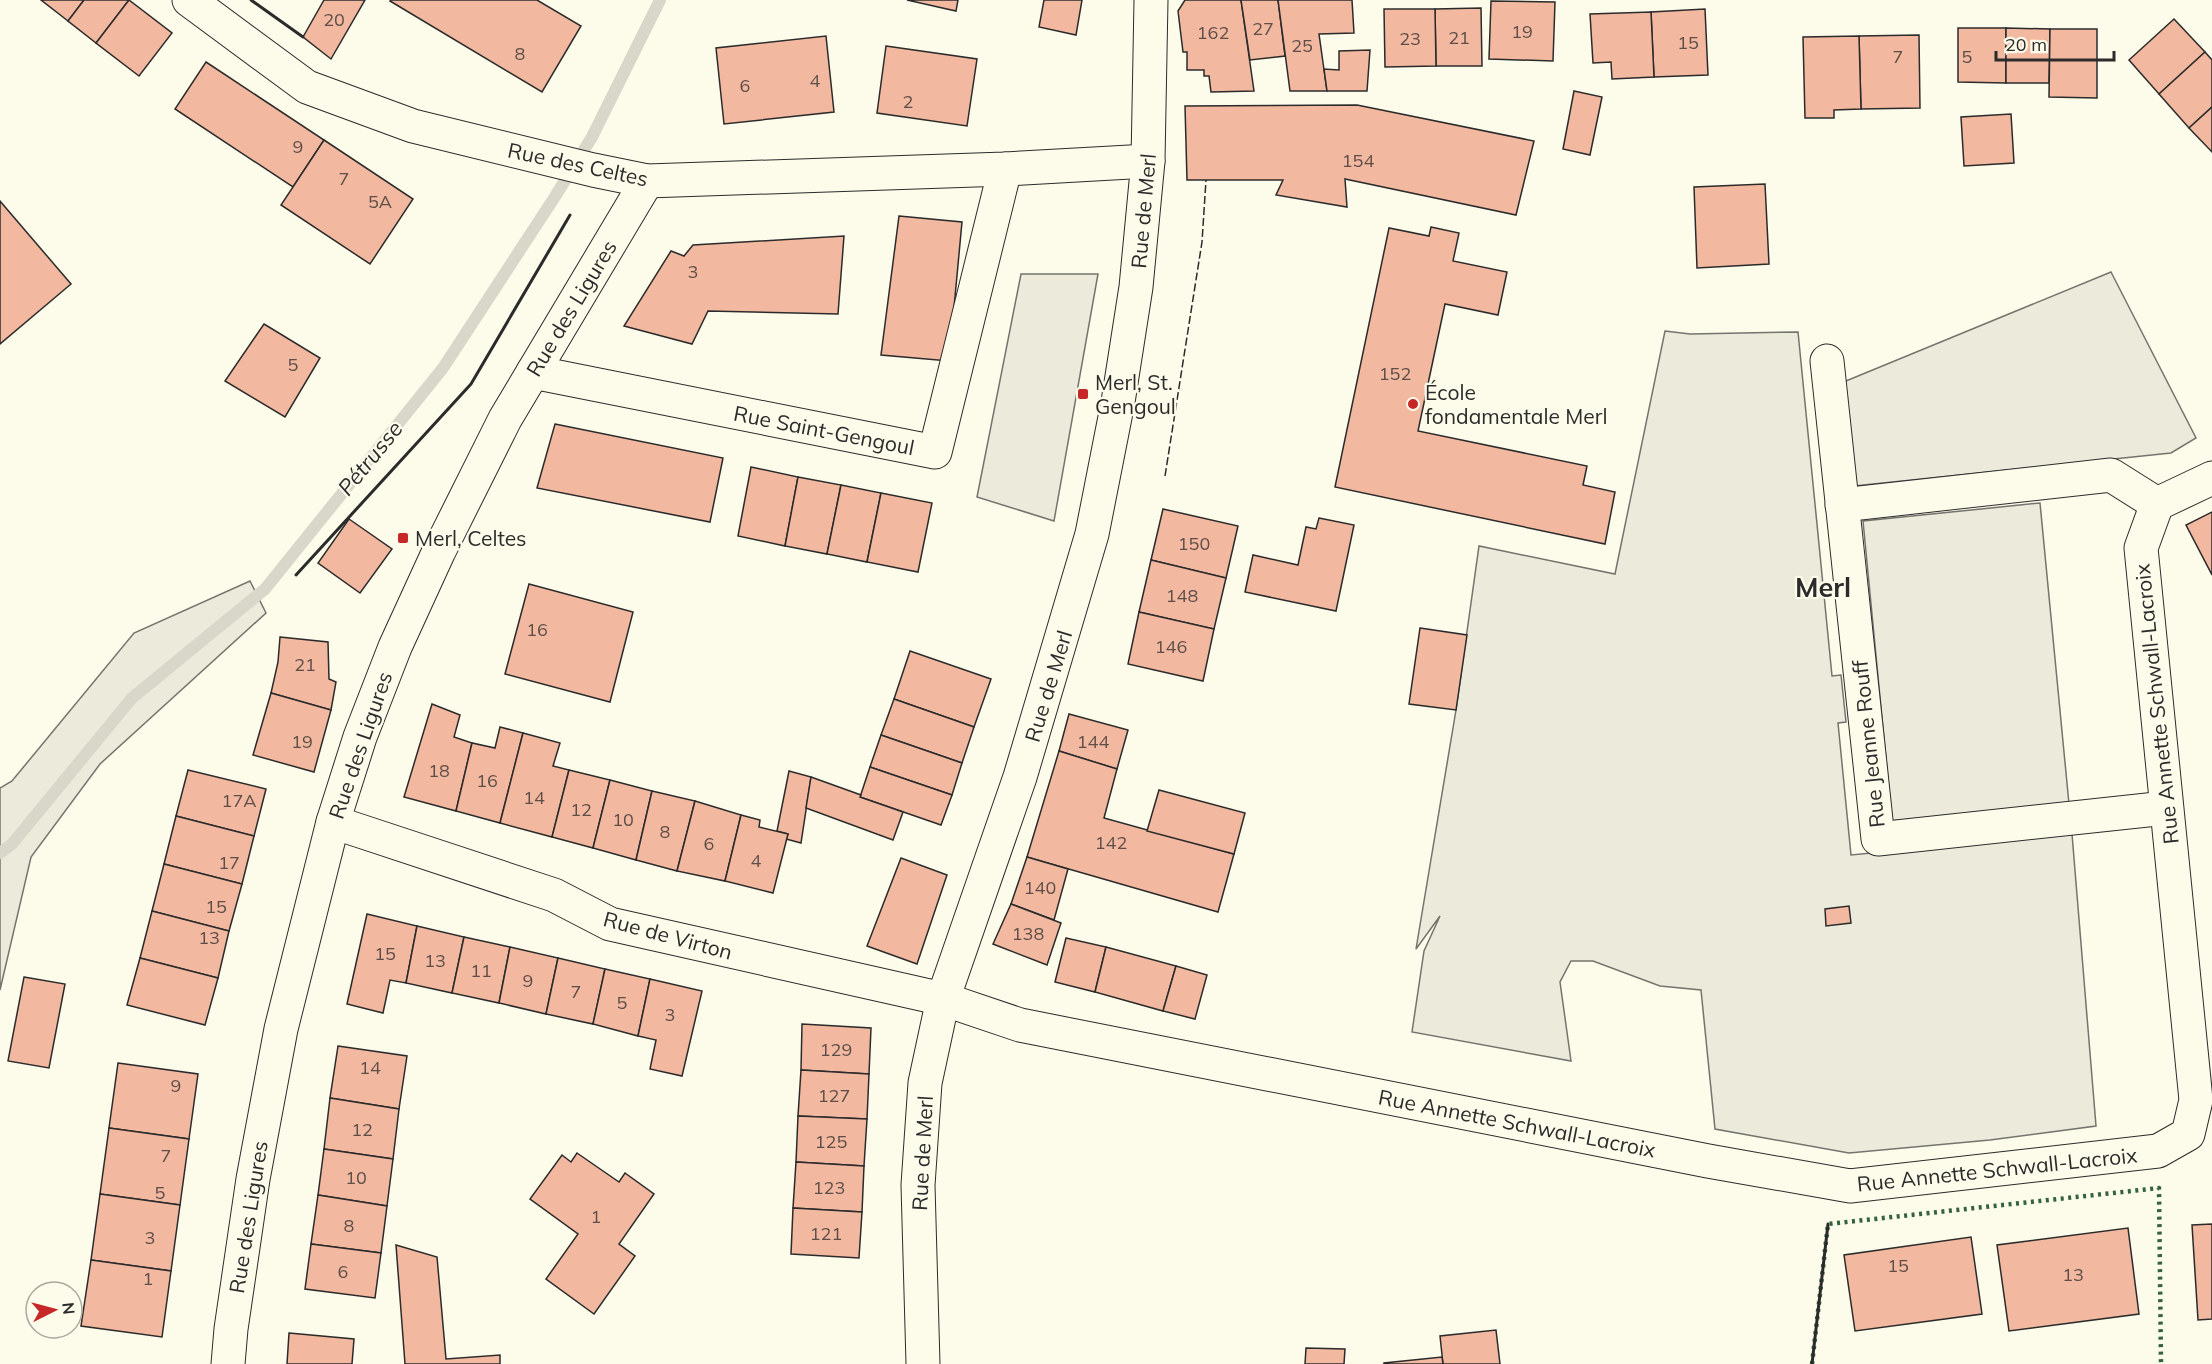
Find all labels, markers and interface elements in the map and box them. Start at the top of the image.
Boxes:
house number: 20 [323,8,345,31]
house number: 27 [1252,17,1274,40]
house number: 19 [1511,20,1533,43]
house number: 162 [1197,21,1229,44]
scale bar [1996,24,2114,62]
house number: 21 [1448,26,1470,49]
house number: 23 [1399,27,1421,50]
house number: 15 [1677,31,1699,54]
text: 20 m [2005,33,2047,56]
house number: 25 [1291,34,1313,57]
house number: 8 [515,42,525,65]
house number: 7 [1893,45,1903,68]
house number: 5 [1962,45,1973,68]
house number: 4 [810,69,821,92]
house number: 6 [740,74,750,97]
house number: 2 [903,90,913,113]
house number: 9 [293,135,303,158]
street label: Rue des Celtes [506,136,650,192]
house number: 154 [1342,149,1374,172]
street label: Rue de Merl [1125,153,1161,269]
house number: 7 [339,167,349,190]
house number: 5A [368,190,392,213]
street label: Rue des Ligures [520,235,622,381]
house number: 3 [688,260,698,283]
house number: 5 [288,353,299,376]
house number: 152 [1379,362,1411,385]
place label: Merl, St. Gengoul [1095,369,1176,419]
place label: École fondamentale Merl [1425,379,1607,429]
marker: Merl, St. Gengoul [1076,387,1090,401]
marker: École fondamentale Merl [1406,397,1420,411]
street label: Rue Saint-Gengoul [731,400,917,460]
water label: Pétrusse [331,415,409,501]
place label: Merl, Celtes [415,525,526,551]
marker: Merl, Celtes [396,531,410,545]
house number: 150 [1178,532,1210,555]
street label: Rue Annette Schwall-Lacroix [2128,563,2184,845]
district label: Merl [1795,570,1851,604]
house number: 148 [1166,584,1198,607]
house number: 16 [526,618,548,641]
street label: Rue de Merl [1019,627,1077,745]
house number: 146 [1155,635,1187,658]
house number: 21 [294,653,316,676]
street label: Rue Jeanne Rouff [1846,658,1890,829]
street label: Rue des Ligures [323,668,397,822]
house number: 19 [291,730,313,753]
house number: 144 [1077,730,1109,753]
house number: 18 [428,759,450,782]
house number: 16 [476,769,498,792]
house number: 14 [523,786,545,809]
house number: 17A [222,789,256,812]
house number: 12 [570,798,592,821]
house number: 10 [612,808,634,831]
house number: 8 [660,820,670,843]
house number: 142 [1095,831,1127,854]
house number: 6 [704,832,714,855]
house number: 4 [751,849,762,872]
house number: 17 [218,851,240,874]
house number: 140 [1024,876,1056,899]
house number: 15 [205,895,227,918]
street label: Rue de Virton [601,905,735,965]
house number: 138 [1012,922,1044,945]
house number: 13 [198,926,220,949]
house number: 15 [374,942,396,965]
house number: 13 [424,949,446,972]
house number: 11 [470,959,492,982]
house number: 9 [523,969,533,992]
house number: 7 [571,980,581,1003]
house number: 5 [617,991,628,1014]
house number: 3 [665,1003,675,1026]
house number: 129 [820,1038,852,1061]
house number: 14 [359,1056,381,1079]
house number: 9 [171,1074,181,1097]
street label: Rue Annette Schwall-Lacroix [1376,1083,1658,1163]
house number: 127 [818,1084,850,1107]
street label: Rue de Merl [906,1095,938,1211]
house number: 12 [351,1118,373,1141]
house number: 125 [815,1130,847,1153]
street label: Rue des Ligures [223,1139,273,1295]
street label: Rue Annette Schwall-Lacroix [1856,1141,2138,1197]
house number: 7 [161,1144,171,1167]
house number: 10 [345,1166,367,1189]
house number: 123 [813,1176,845,1199]
house number: 5 [155,1181,166,1204]
house number: 1 [591,1205,601,1228]
house number: 8 [344,1214,354,1237]
house number: 121 [810,1222,842,1245]
house number: 3 [145,1226,155,1249]
house number: 15 [1887,1254,1909,1277]
house number: 6 [338,1260,348,1283]
house number: 13 [2062,1263,2084,1286]
house number: 1 [143,1267,153,1290]
north arrow [24,1280,84,1340]
text: N [58,1301,79,1315]

